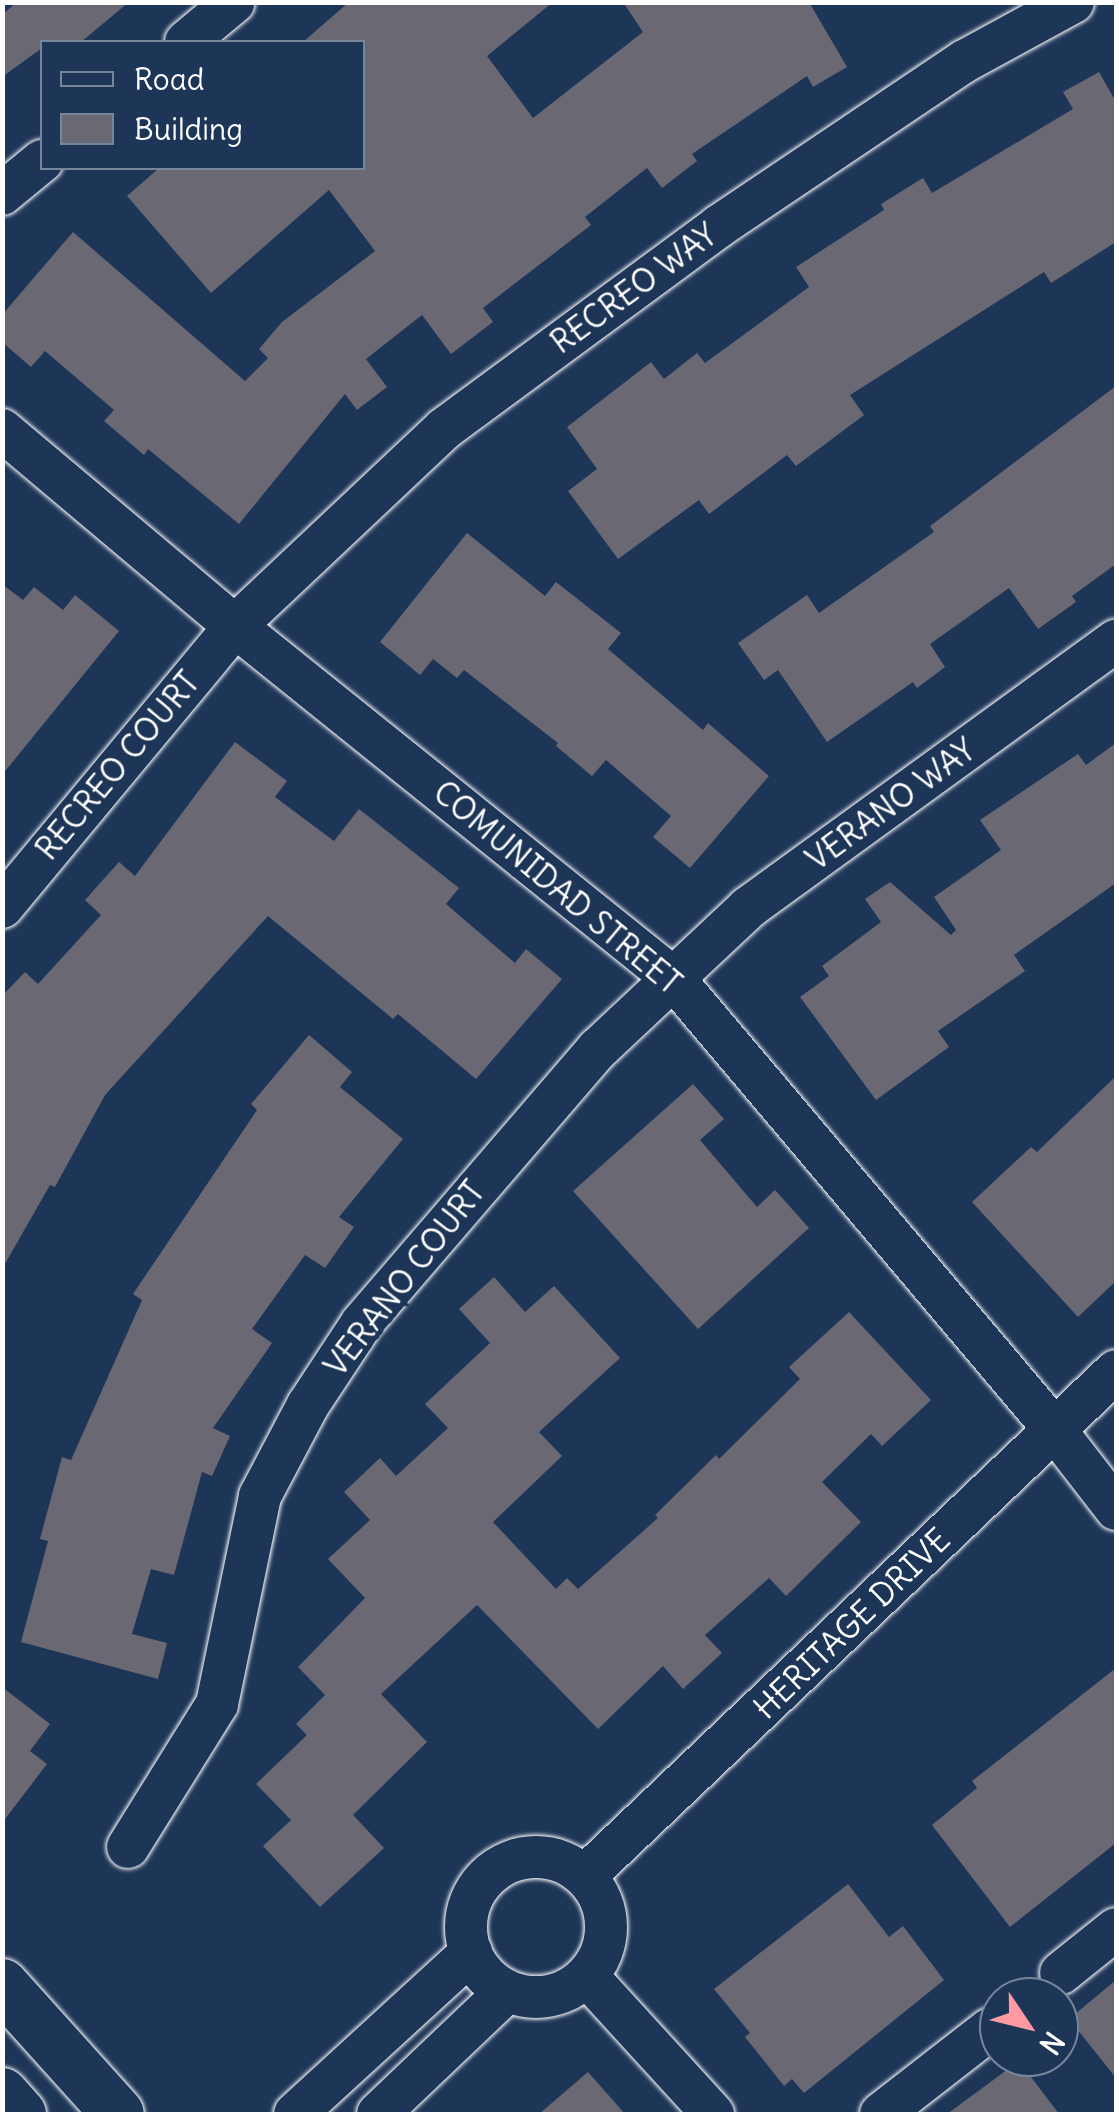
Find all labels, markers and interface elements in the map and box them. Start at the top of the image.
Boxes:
legend [40,40,365,170]
text: Road [134,60,204,98]
text: Building [134,110,243,148]
street label: RECREO WAY [543,216,725,362]
street label: RECREO COURT [28,664,208,868]
street label: VERANO WAY [799,731,983,879]
street label: COMUNIDAD STREET [425,773,689,1003]
street label: VERANO COURT [317,1174,493,1384]
street label: HERITAGE DRIVE [746,1521,958,1727]
north arrow [979,1977,1079,2077]
text: N [1032,2025,1072,2061]

